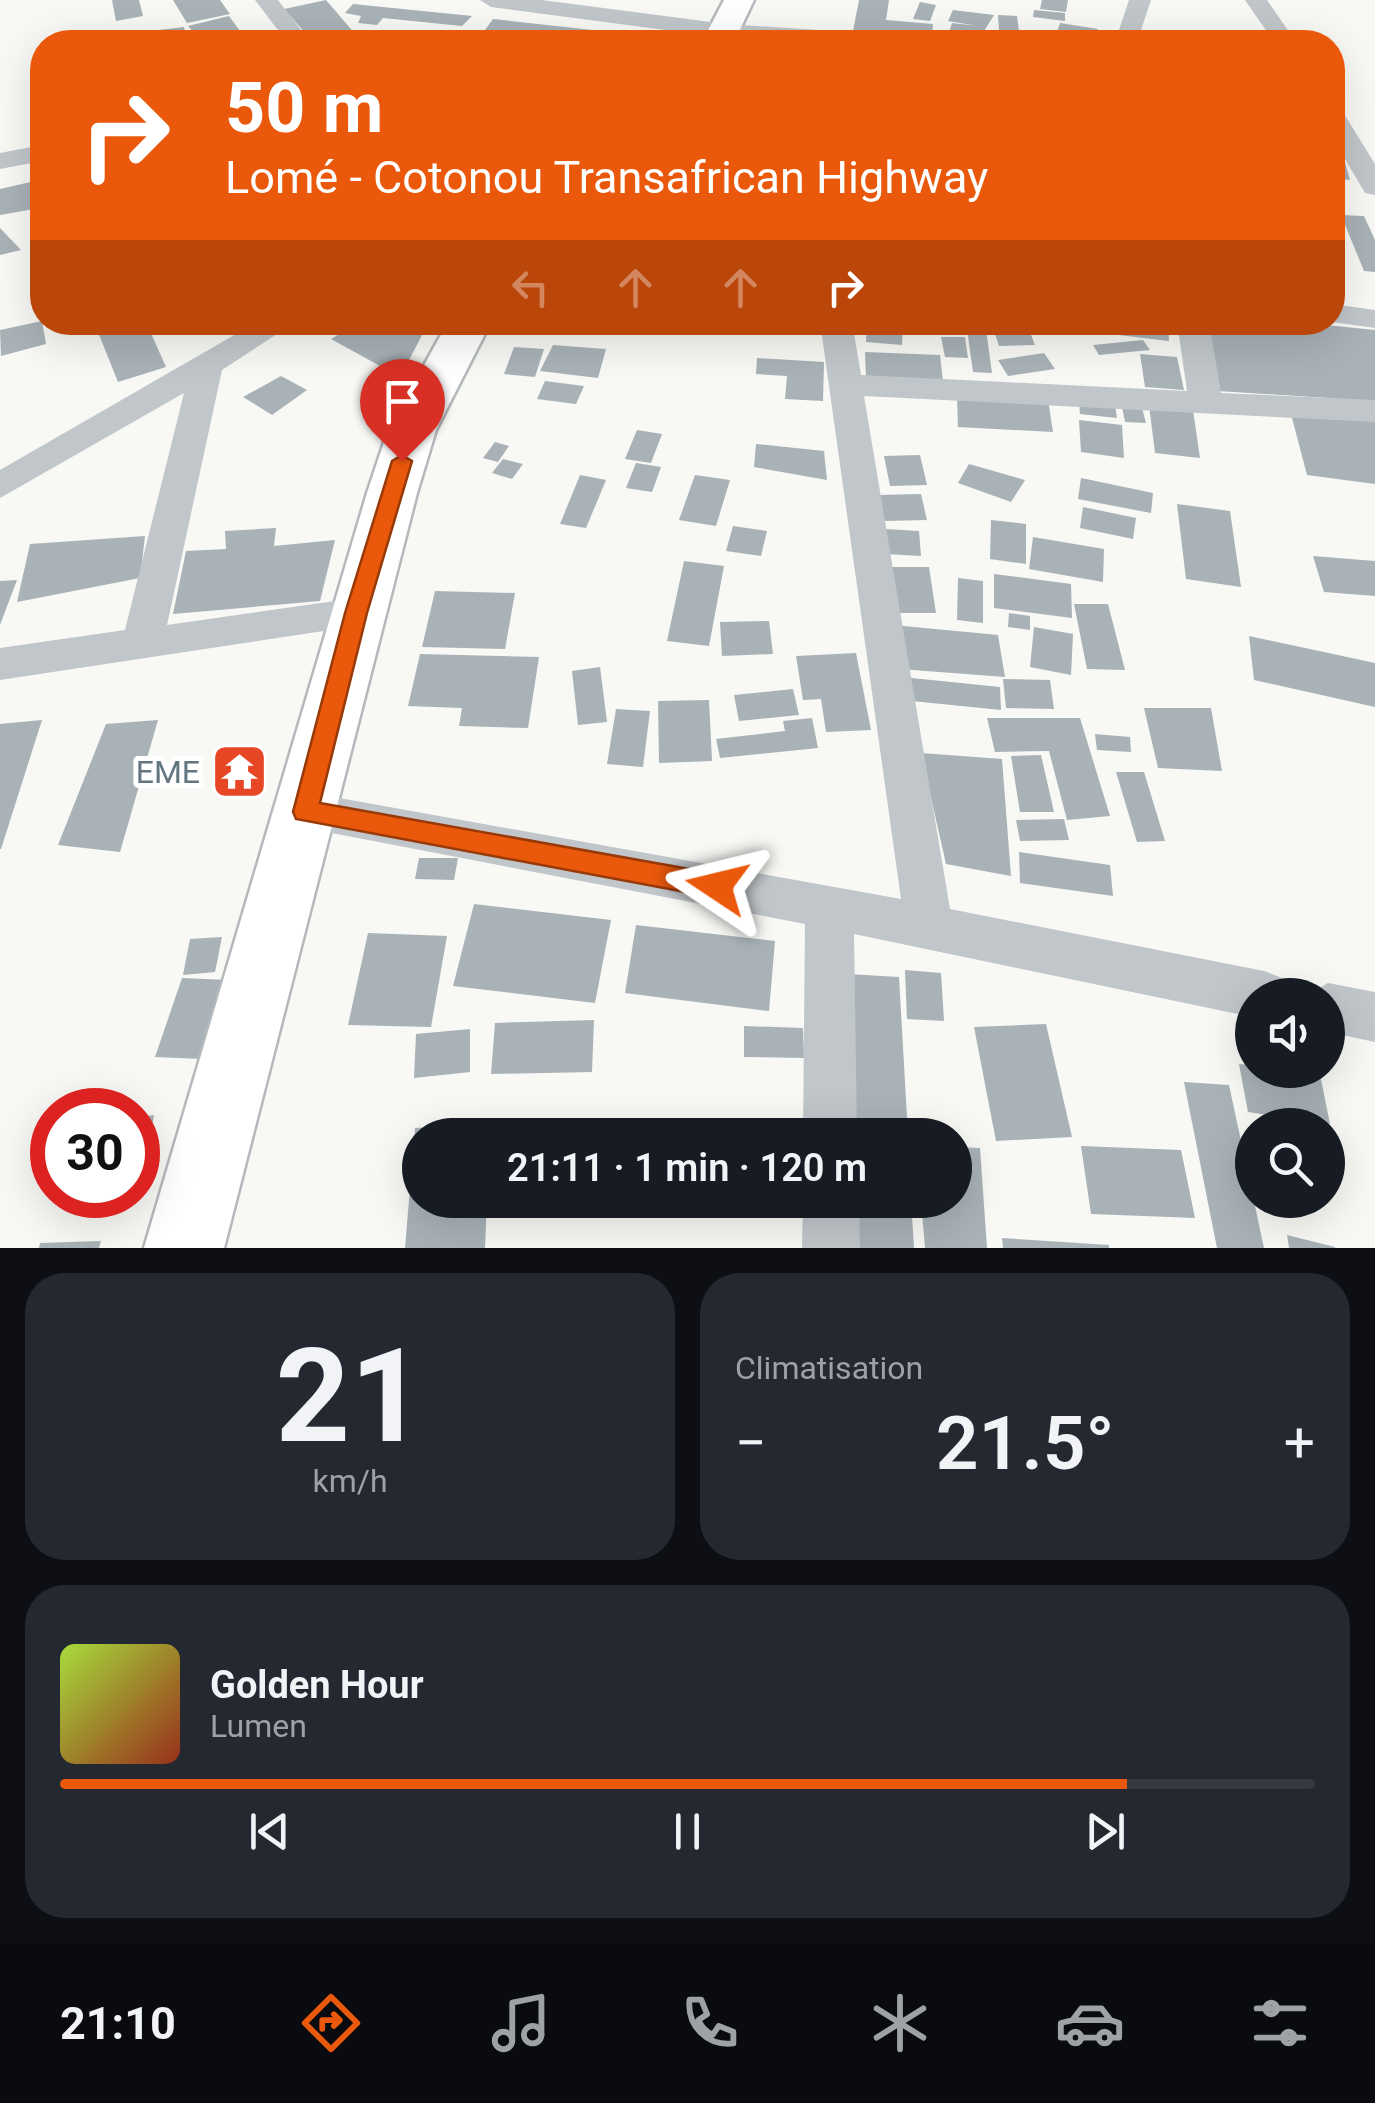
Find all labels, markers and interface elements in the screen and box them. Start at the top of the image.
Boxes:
text: 50 m [225,67,383,149]
icon: right [60,70,190,200]
text: Lomé - Cotonou Transafrican Highway [225,151,988,204]
icon: left [503,260,558,315]
icon: ahead [608,260,663,315]
icon: ahead [713,260,768,315]
icon: right [818,260,873,315]
pin [360,359,445,462]
icon: arrive [375,374,430,429]
temple icon: EME [209,742,269,802]
place label: EME [136,753,200,791]
position arrow [665,834,769,938]
map controls [1235,978,1345,1218]
button: sound [1235,978,1345,1088]
speed limit sign: 30 [30,1088,160,1218]
button: search [1235,1108,1345,1218]
text: 21:11 · 1 min · 120 m [507,1146,867,1190]
text: 21 [275,1320,425,1473]
text: Climatisation [735,1349,923,1387]
text: 21.5° [936,1399,1115,1487]
text: − [735,1411,766,1475]
text: + [1284,1411,1315,1475]
text: km/h [312,1462,388,1500]
text: Golden Hour [210,1663,424,1707]
text: Lumen [210,1707,307,1745]
icon: previous [242,1804,297,1859]
icon: pause [660,1804,715,1859]
icon: next [1078,1804,1133,1859]
icon: directions [296,1988,366,2058]
icon: music [486,1988,556,2058]
icon: phone [675,1988,745,2058]
icon: climate [865,1988,935,2058]
icon: car [1055,1988,1125,2058]
icon: filters [1245,1988,1315,2058]
text: 21:10 [60,1997,176,2050]

